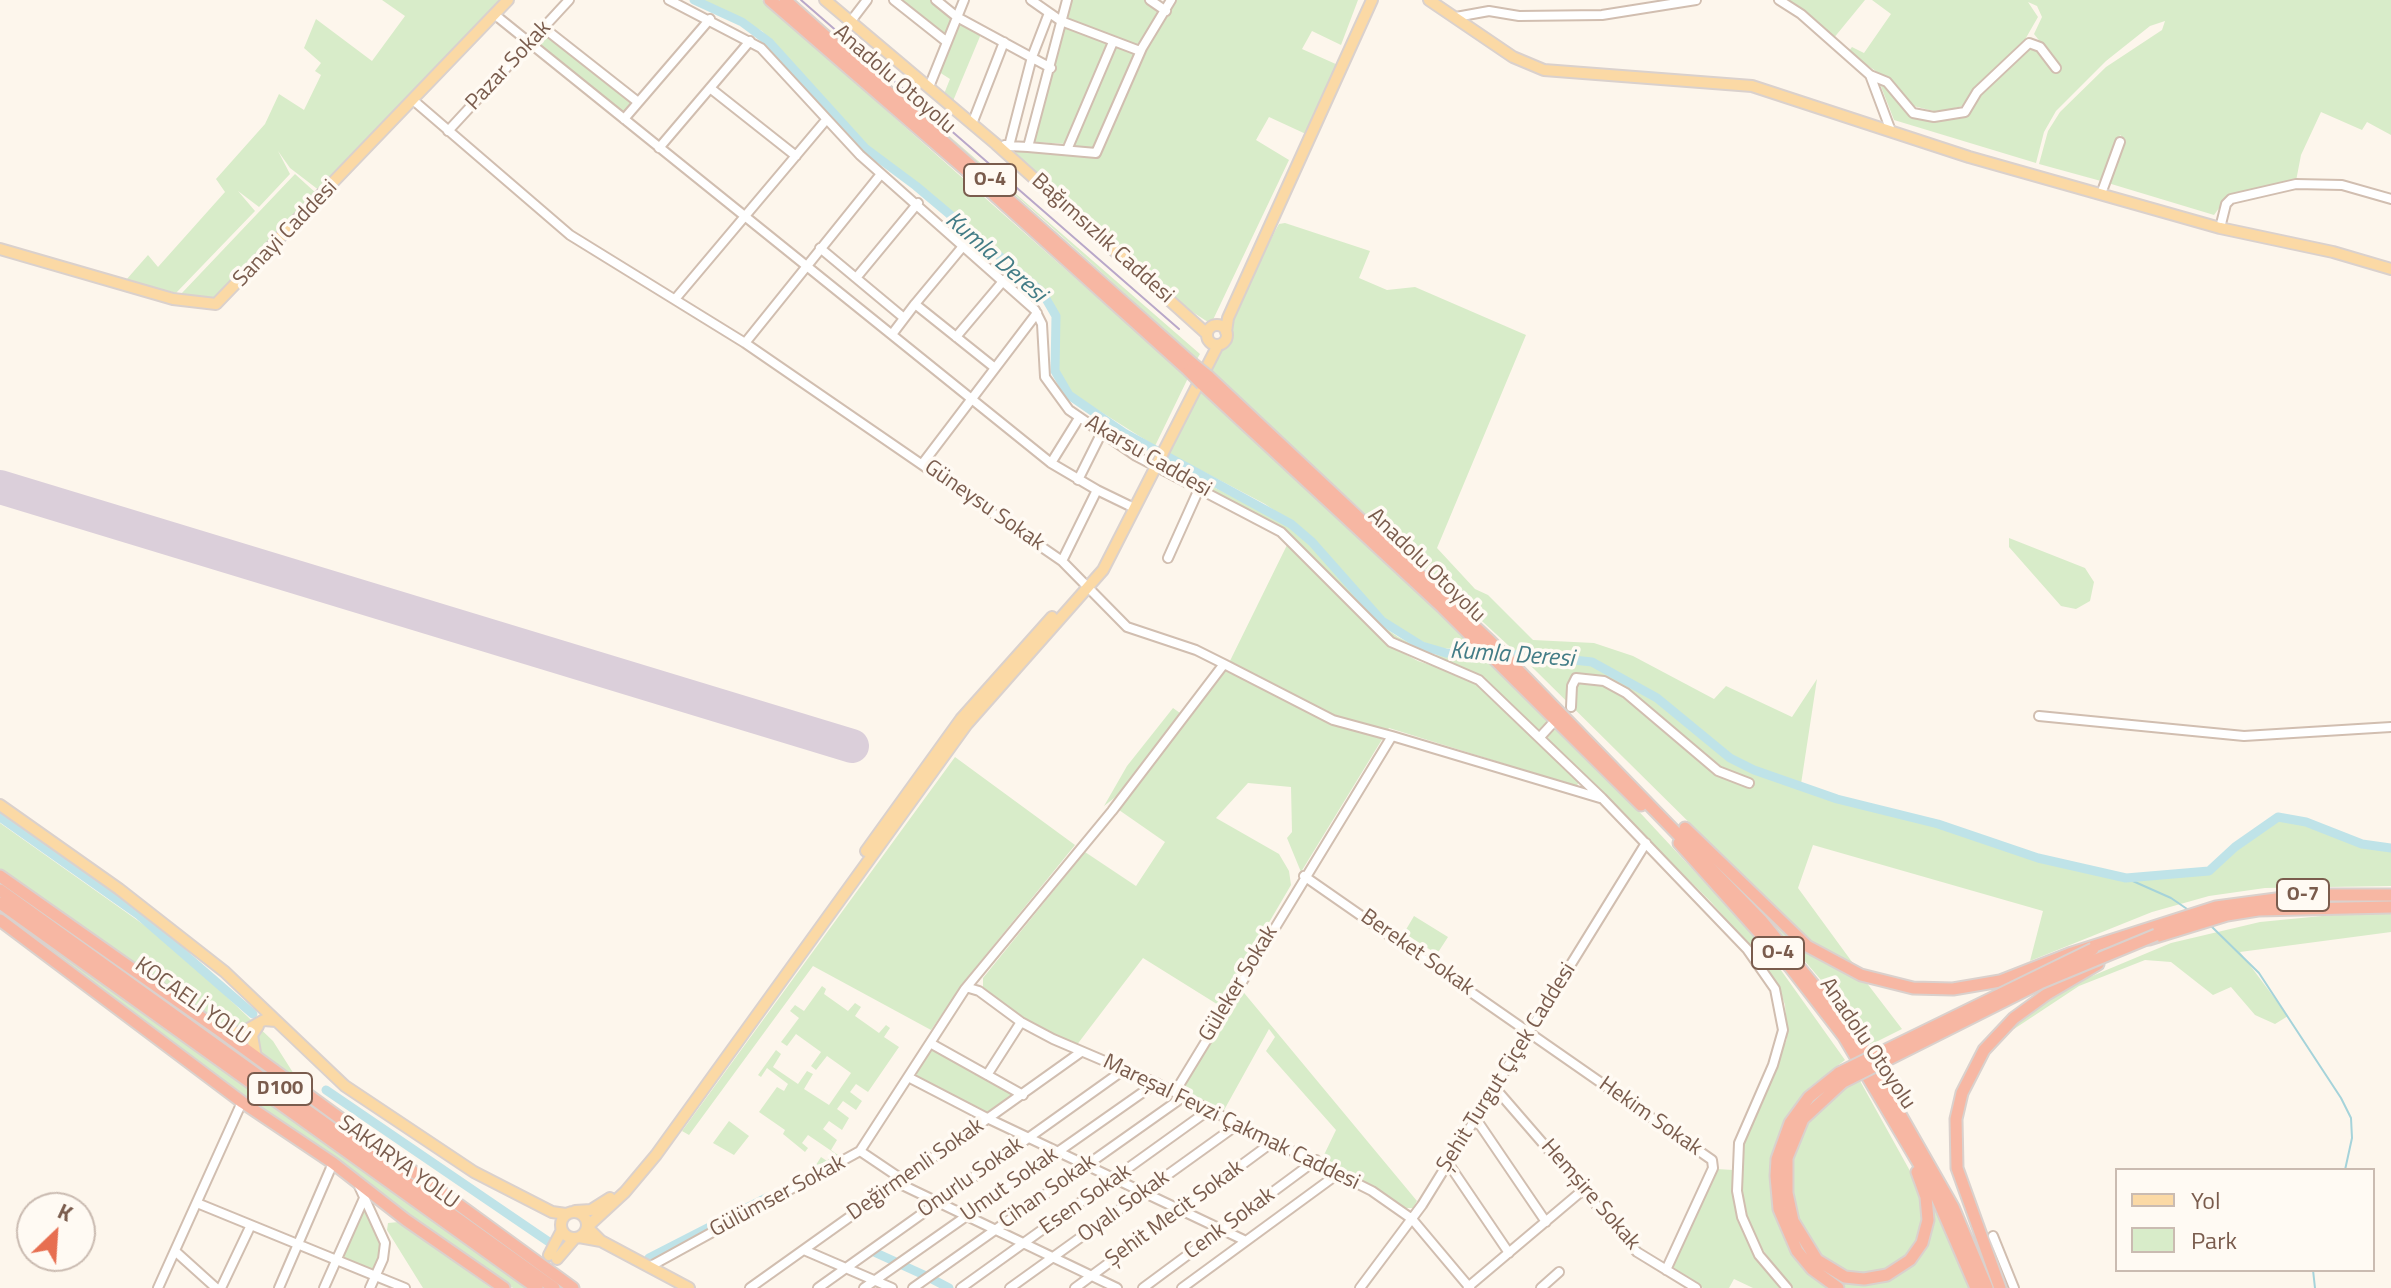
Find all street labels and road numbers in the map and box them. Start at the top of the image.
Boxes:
street label: Pazar Sokak [461,16,557,116]
street label: Anadolu Otoyolu [828,20,960,140]
road number: O-4 [964,164,1016,196]
street label: Bağımsızlık Caddesi [1026,168,1178,310]
street label: Sanayi Caddesi [228,175,344,293]
street label: Akarsu Caddesi [1080,410,1216,504]
street label: Güneysu Sokak [919,455,1049,557]
street label: Anadolu Otoyolu [1362,503,1490,629]
road number: O-7 [2277,879,2329,911]
street label: Bereket Sokak [1355,904,1479,1002]
street label: Güleker Sokak [1194,921,1284,1047]
road number: O-4 [1752,937,1804,969]
street label: KOCAELİ YOLU [129,953,255,1051]
street label: Şehit Turgut Çiçek Caddesi [1432,959,1582,1177]
street label: Anadolu Otoyolu [1813,973,1921,1115]
street label: Mareşal Fevzi Çakmak Caddesi [1098,1049,1364,1197]
street label: Hekim Sokak [1593,1072,1707,1162]
road number: D100 [248,1073,312,1105]
street label: SAKARYA YOLU [333,1110,463,1216]
street label: Değirmenli Sokak [843,1113,989,1227]
street label: Onurlu Sokak [913,1132,1029,1224]
street label: Hemşire Sokak [1535,1134,1645,1256]
street label: Umut Sokak [956,1142,1064,1228]
street label: Cihan Sokak [995,1149,1101,1235]
street label: Gülümser Sokak [706,1150,850,1244]
street label: Şehit Mecit Sokak [1101,1155,1249,1273]
street label: Esen Sokak [1035,1159,1137,1241]
street label: Oyalı Sokak [1073,1165,1175,1249]
street label: Cenk Sokak [1180,1182,1280,1266]

